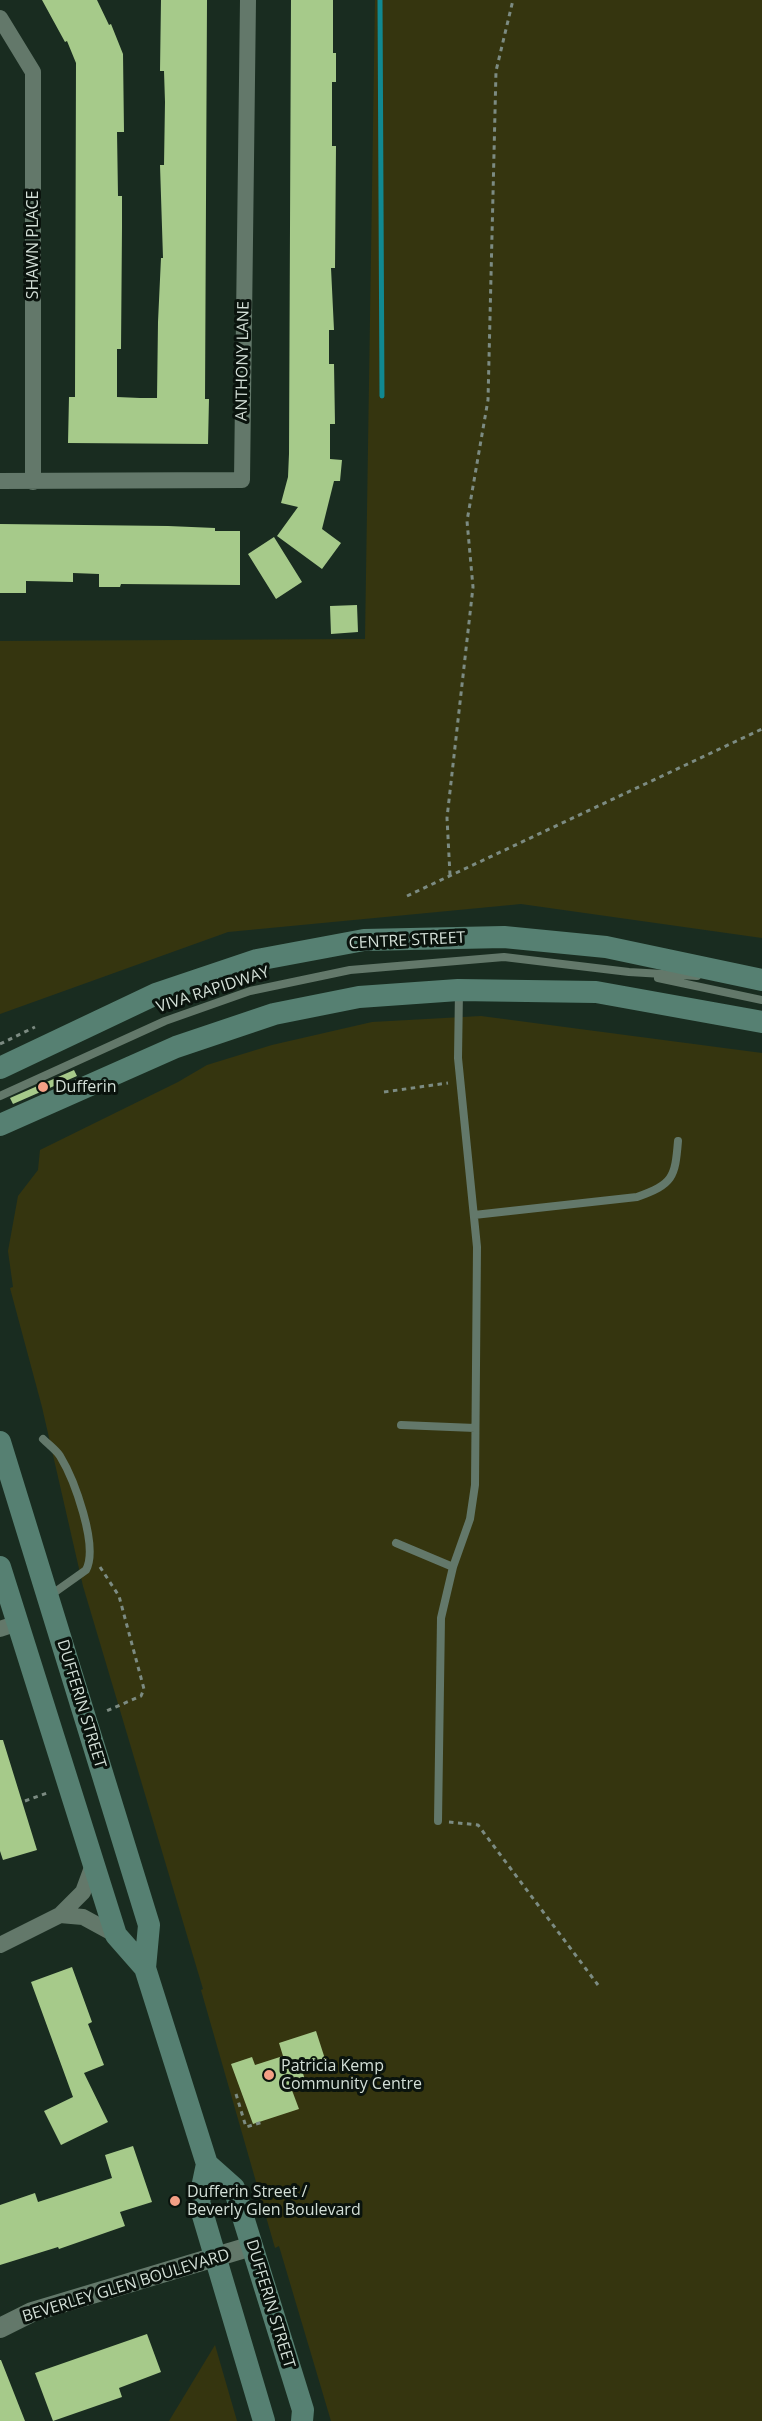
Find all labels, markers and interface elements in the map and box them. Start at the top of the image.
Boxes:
street label: SHAWN PLACE [23,191,43,299]
street label: ANTHONY LANE [232,301,254,421]
street label: CENTRE STREET [348,928,466,954]
street label: VIVA RAPIDWAY [154,963,272,1017]
place label: Dufferin [55,1077,117,1097]
marker: Dufferin [36,1080,50,1094]
street label: DUFFERIN STREET [52,1637,110,1771]
place label: Patricia Kemp Community Centre [281,2056,422,2094]
marker: Patricia Kemp Community Centre [262,2068,276,2082]
place label: Dufferin Street / Beverly Glen Boulevard [187,2182,361,2220]
marker: Dufferin Street / Beverly Glen Boulevard [168,2194,182,2208]
street label: DUFFERIN STREET [241,2237,299,2371]
street label: BEVERLEY GLEN BOULEVARD [20,2245,232,2327]

